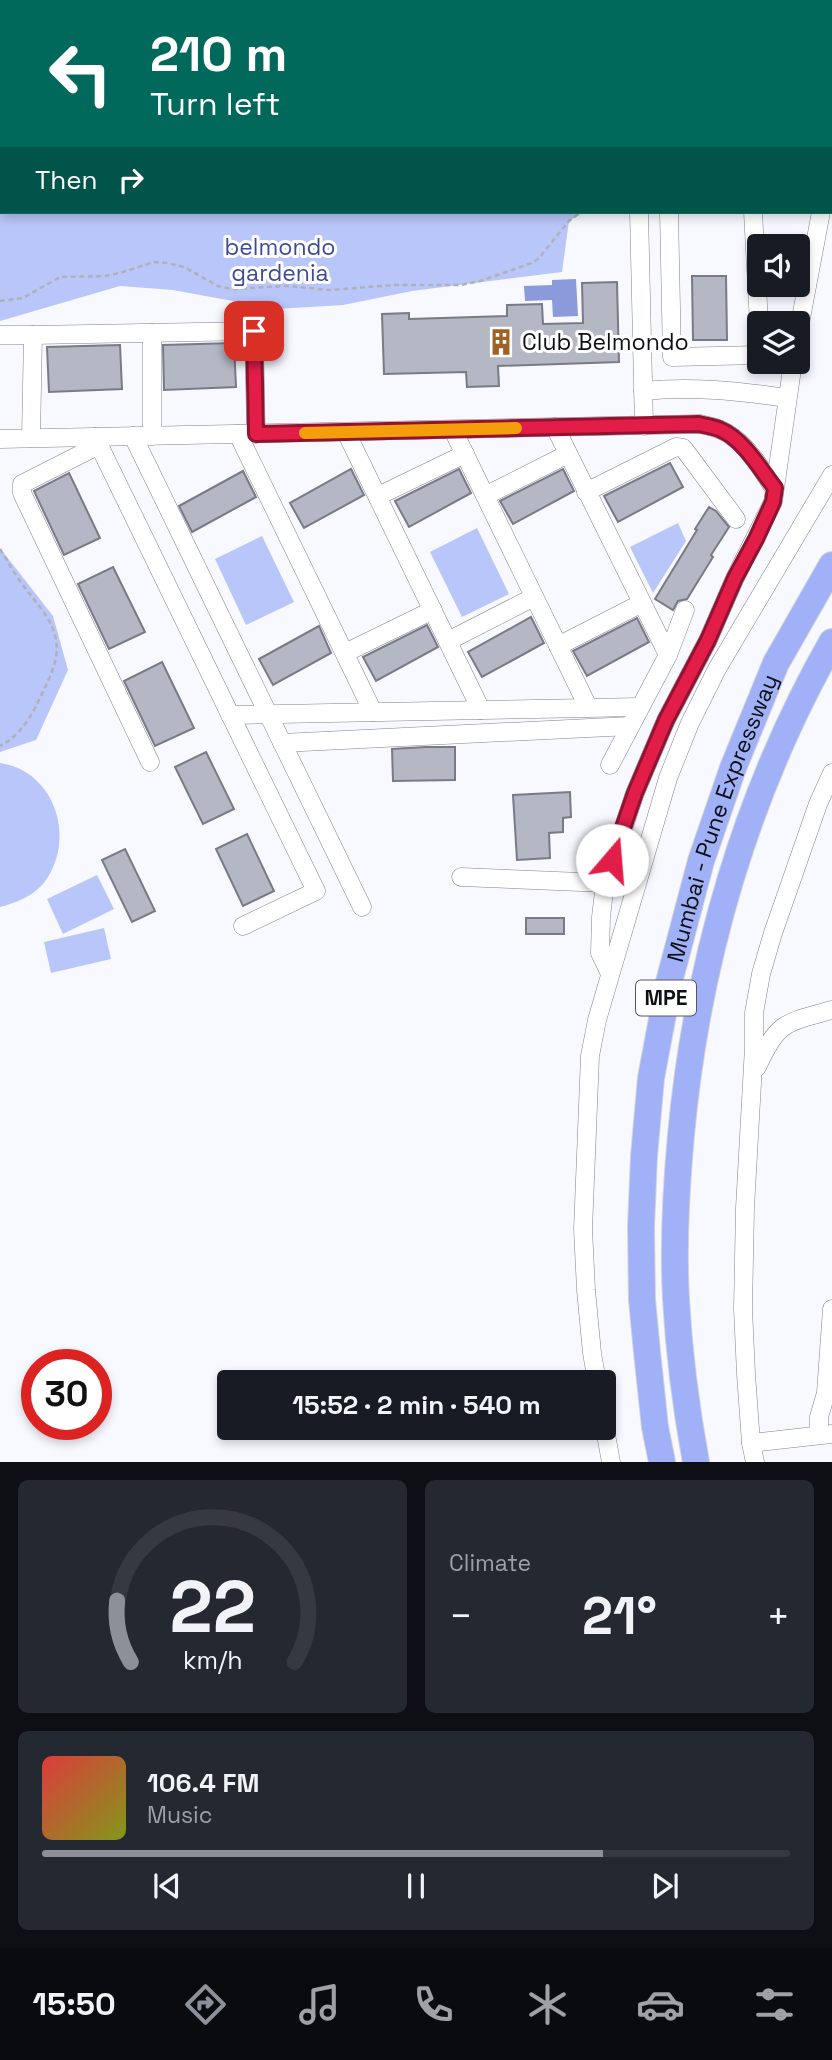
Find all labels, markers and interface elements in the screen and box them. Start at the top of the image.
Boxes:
text: 210 m [150,23,287,85]
icon: left [35,28,126,119]
text: Turn left [150,84,280,124]
icon: right [112,161,150,199]
text: Then [35,163,98,197]
park label: belmondo gardenia [224,232,336,288]
map controls [747,234,810,374]
button: sound [747,234,810,297]
pin [224,301,284,361]
button: layers [747,311,810,374]
icon: arrive [235,312,273,350]
building icon: Club Belmondo [486,327,516,357]
place label: Club Belmondo [522,327,689,357]
street label: Mumbai - Pune Expressway [660,669,785,965]
position arrow [575,823,649,897]
road number: MPE [636,981,696,1016]
speed limit sign: 30 [21,1349,112,1440]
text: 15:52 · 2 min · 540 m [292,1388,541,1422]
text: Climate [449,1548,531,1578]
text: 22 [169,1561,256,1654]
text: 21° [582,1583,657,1649]
text: − [449,1592,473,1640]
text: + [766,1592,790,1640]
text: km/h [183,1644,242,1676]
text: 106.4 FM [147,1766,259,1800]
text: Music [147,1800,212,1830]
icon: previous [148,1867,186,1905]
icon: pause [397,1867,435,1905]
icon: next [646,1867,684,1905]
icon: directions [181,1980,230,2029]
icon: music [295,1980,344,2029]
icon: phone [409,1980,458,2029]
icon: climate [523,1980,572,2029]
icon: car [636,1980,685,2029]
icon: filters [750,1980,799,2029]
text: 15:50 [32,1984,116,2024]

